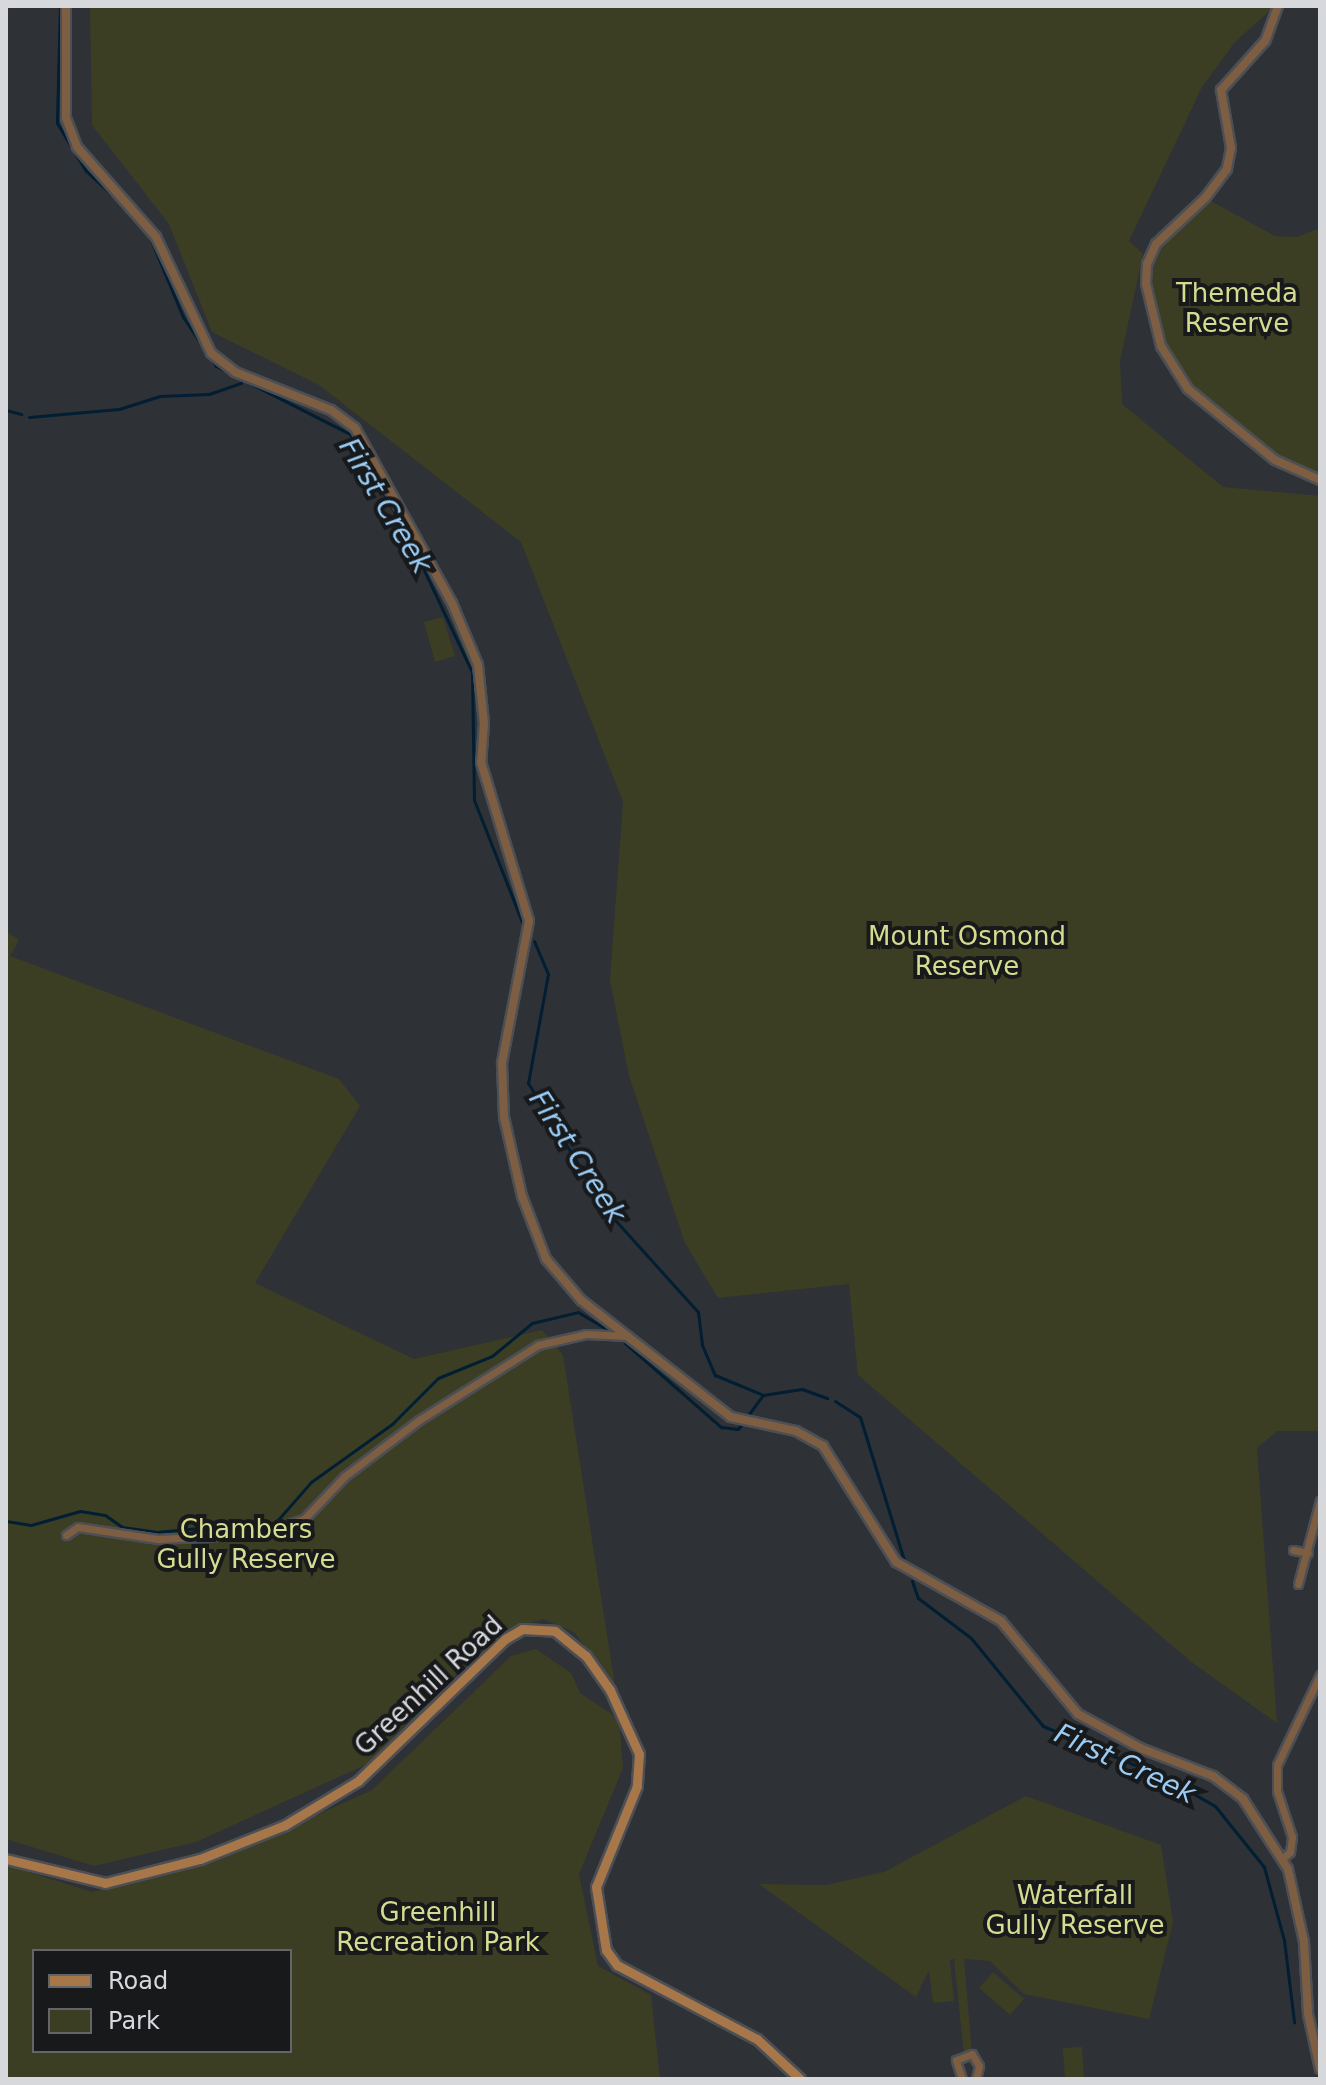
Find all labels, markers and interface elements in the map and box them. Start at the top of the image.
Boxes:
park label: Themeda Reserve [1176,278,1298,340]
water label: First Creek [332,432,438,580]
park label: Mount Osmond Reserve [868,921,1066,982]
water label: First Creek [522,1084,632,1230]
park label: Chambers Gully Reserve [156,1514,336,1576]
street label: Greenhill Road [349,1610,509,1762]
water label: First Creek [1049,1717,1201,1811]
park label: Waterfall Gully Reserve [985,1880,1165,1942]
park label: Greenhill Recreation Park [336,1897,540,1958]
legend [32,1949,292,2053]
text: Road [108,1967,168,1995]
text: Park [108,2007,160,2035]

